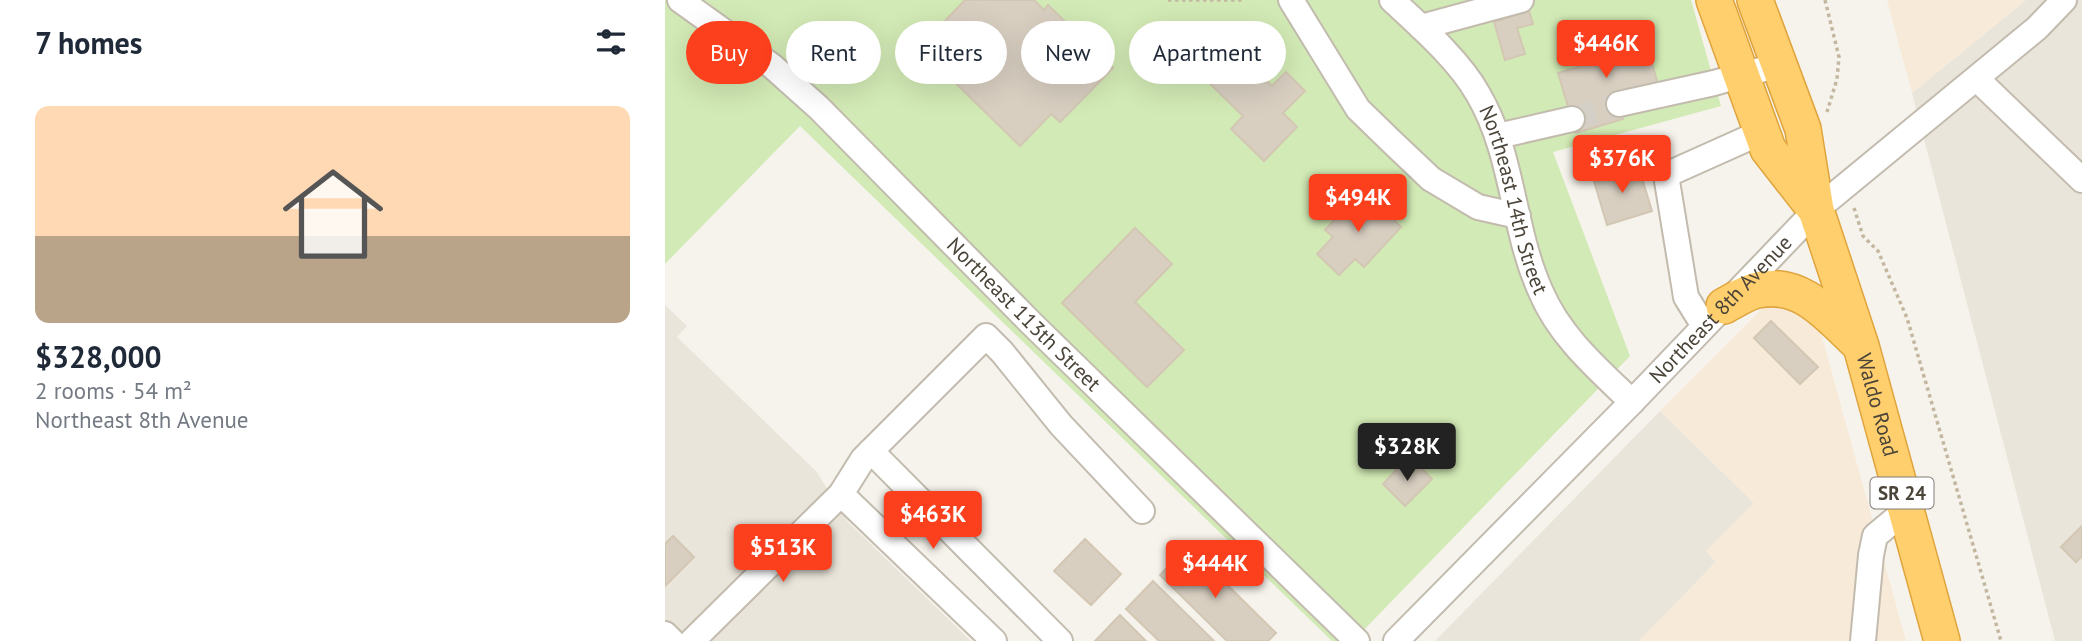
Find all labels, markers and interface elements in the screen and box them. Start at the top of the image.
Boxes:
pin: $446K [1557,20,1655,80]
chip: Buy [686,21,772,84]
chip: Rent [786,21,881,84]
chip: Filters [895,21,1007,84]
chip: New [1021,21,1115,84]
chip: Apartment [1129,21,1286,84]
text: 7 homes [35,23,143,62]
icon: filters [592,23,630,61]
text: $446K [1573,28,1639,57]
street label: Northeast 14th Street [1473,101,1554,298]
pin: $376K [1573,136,1671,195]
text: $376K [1589,143,1655,172]
icon: home [270,151,396,277]
pin: $494K [1309,174,1407,234]
text: $494K [1325,182,1391,211]
street label: Northeast 8th Avenue [1643,229,1798,389]
street label: Northeast 113th Street [941,232,1107,397]
text: $328,000 [35,337,162,376]
street label: Waldo Road [1851,350,1905,459]
text: 2 rooms · 54 m² [35,376,192,405]
text: Northeast 8th Avenue [35,405,249,434]
pin: $328K [1358,424,1456,483]
text: $328K [1374,431,1440,460]
road number: SR 24 [1871,478,1933,508]
pin: $463K [884,491,982,551]
text: $463K [900,499,966,528]
pin: $513K [734,524,832,584]
text: $513K [750,532,816,561]
pin: $444K [1166,540,1264,600]
text: $444K [1182,548,1248,577]

